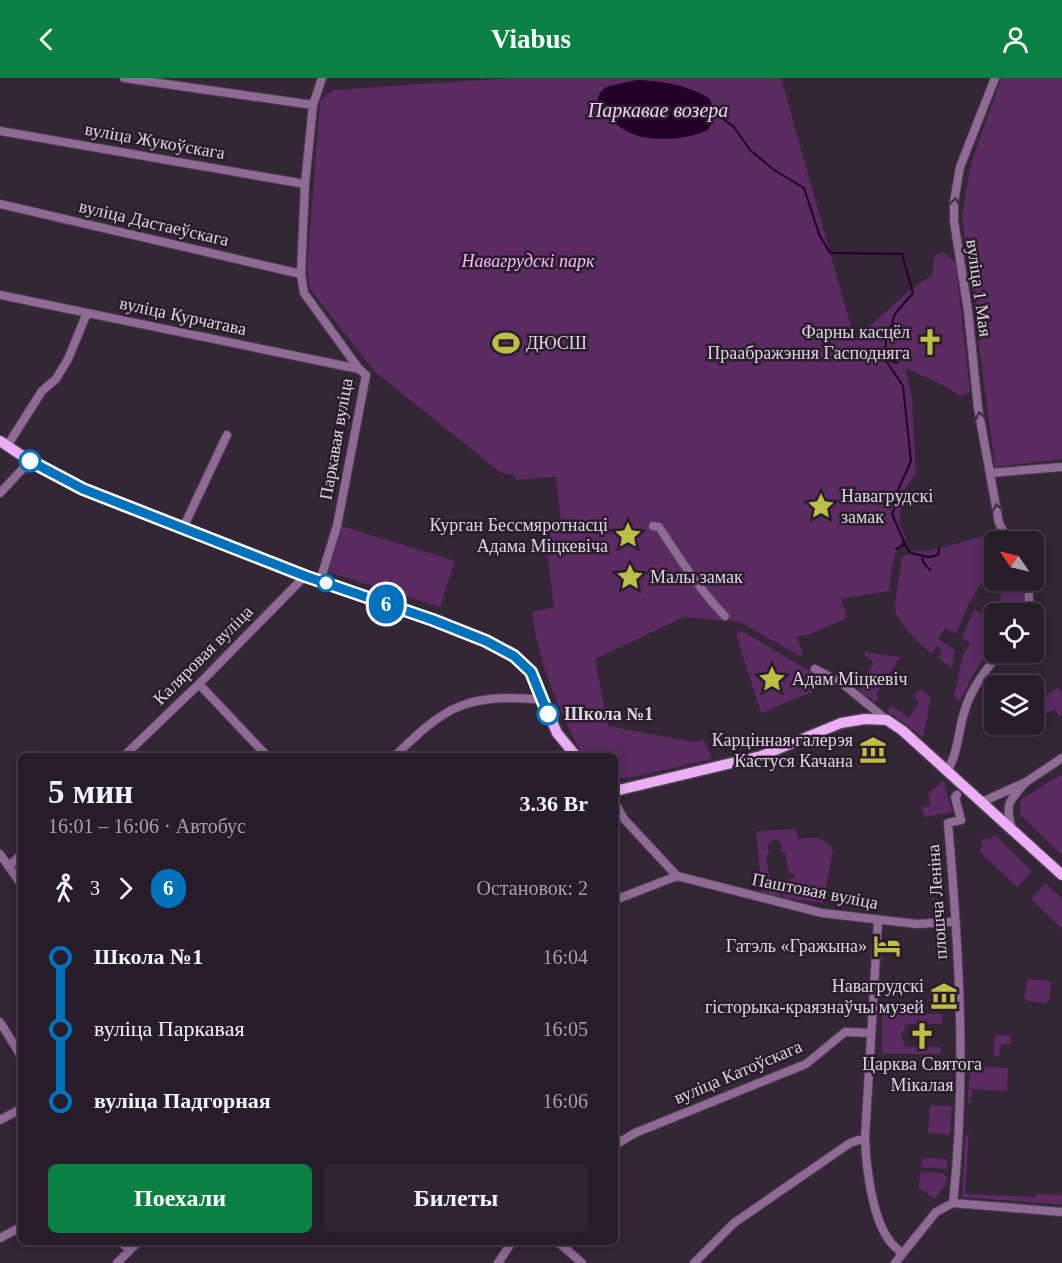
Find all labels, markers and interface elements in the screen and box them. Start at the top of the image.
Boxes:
icon: back [30,23,63,56]
icon: person [999,23,1032,56]
text: Viabus [491,24,571,54]
water label: Паркавае возера [587,99,728,122]
street label: вуліца Жукоўскага [83,119,227,163]
street label: вуліца Дастаеўскага [77,196,231,250]
one-way arrow [948,197,960,206]
street label: вуліца 1 Мая [962,238,996,338]
park label: Навагрудскі парк [461,251,595,271]
street label: вуліца Курчатава [118,293,248,339]
place label: Фарны касцёл Праабражэння Гасподняга [707,322,910,363]
church icon: Фарны касцёл Праабражэння Гасподняга [915,327,945,357]
sports icon: ДЮСШ [491,328,521,358]
place label: ДЮСШ [526,333,587,353]
street label: Паркавая вуліца [315,377,357,501]
one-way arrow [974,411,987,421]
unlabelled marker [19,450,41,472]
place label: Навагрудскі замак [841,486,933,527]
place icon: Навагрудскі замак [806,491,836,521]
one-way arrow [991,504,1004,514]
place label: Курган Бессмяротнасці Адама Міцкевіча [430,515,608,556]
place icon: Курган Бессмяротнасці Адама Міцкевіча [613,520,643,550]
north arrow [984,531,1044,591]
map controls [984,531,1044,735]
place icon: Малы замак [615,562,645,592]
place label: Малы замак [650,567,743,587]
unlabelled marker [317,574,335,592]
line badge: 6 [366,584,406,624]
text: 6 [381,592,391,616]
street label: Каляровая вуліца [149,601,257,709]
button: locate [984,603,1044,663]
place icon: Адам Міцкевіч [757,664,787,694]
place label: Адам Міцкевіч [792,669,908,689]
button: layers [984,675,1044,735]
marker: Школа №1 [537,703,559,725]
place label: Школа №1 [564,704,653,724]
place label: Карцінная галерэя Кастуся Качана [712,730,853,771]
museum icon: Карцінная галерэя Кастуся Качана [858,735,888,765]
text: 5 мин [48,774,133,810]
text: 3.36 Br [520,791,588,816]
text: 16:01 – 16:06 · Автобус [48,815,246,837]
street label: плошча Леніна [923,844,951,960]
street label: Паштовая вуліца [750,869,880,913]
icon: walk [48,872,81,905]
icon: forward [109,872,142,905]
text: 6 [163,876,174,900]
text: 3 [90,877,100,899]
text: Остановок: 2 [477,877,588,899]
hotel icon: Гатэль «Гражына» [872,931,902,961]
place label: Гатэль «Гражына» [726,936,867,956]
text: Школа №1 [94,944,203,969]
text: 16:04 [542,946,588,968]
place label: Навагрудскі гісторыка-краязнаўчы музей [705,976,924,1017]
museum icon: Навагрудскі гісторыка-краязнаўчы музей [929,981,959,1011]
text: вуліца Паркавая [94,1016,245,1041]
text: 16:05 [542,1018,588,1040]
church icon: Царква Святога Мікалая [907,1021,937,1051]
street label: вуліца Катоўскага [671,1036,805,1108]
place label: Царква Святога Мікалая [862,1054,982,1095]
text: вуліца Падгорная [94,1088,271,1113]
text: 16:06 [542,1090,588,1112]
button: Поехали [48,1164,312,1233]
button: Билеты [324,1164,588,1233]

